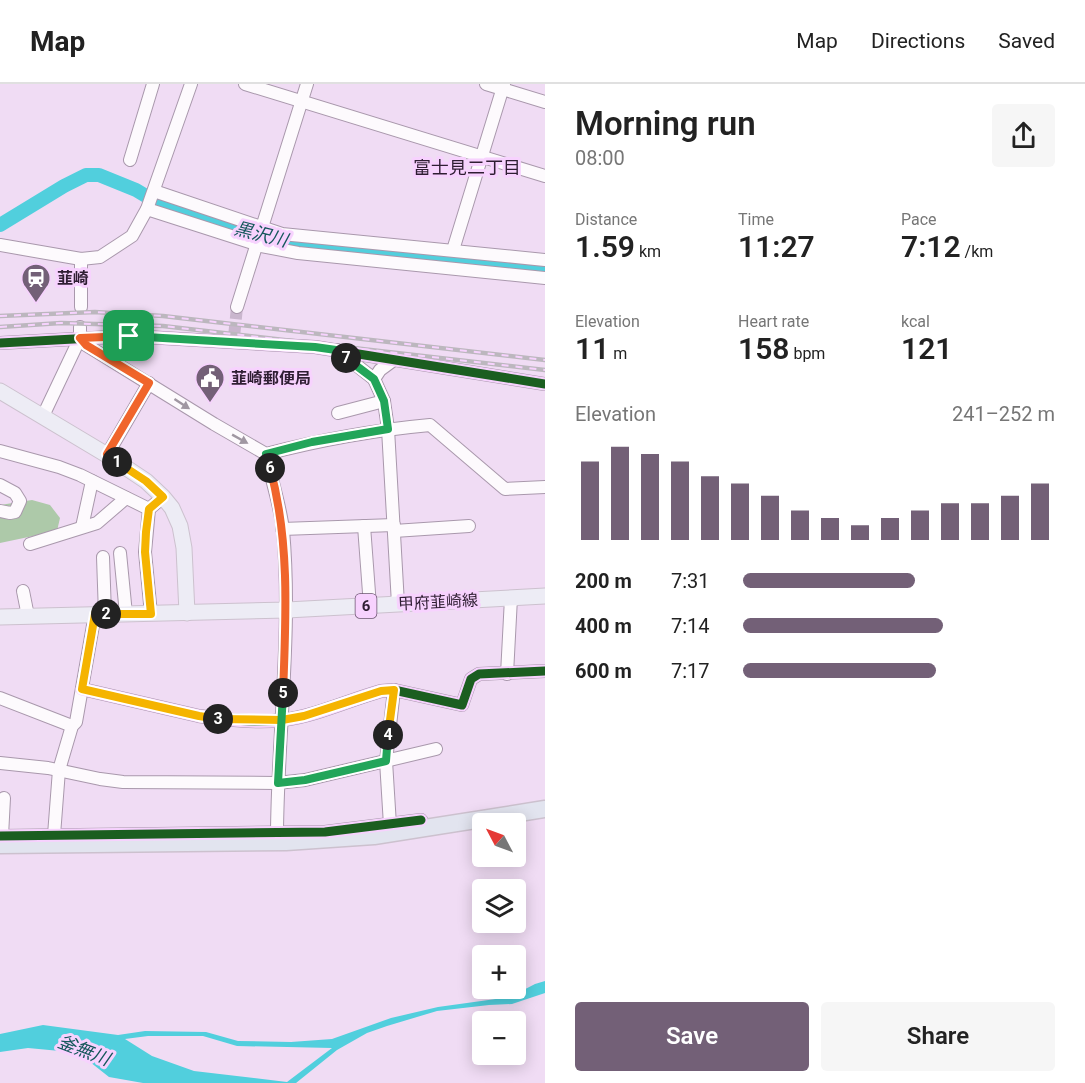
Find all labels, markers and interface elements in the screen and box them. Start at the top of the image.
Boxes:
text: Map [30,25,85,58]
text: Map [796,29,838,53]
text: Directions [871,29,965,53]
text: Saved [998,29,1055,53]
text: Morning run [575,104,756,143]
button: share [992,104,1055,167]
text: 08:00 [575,146,625,170]
district label: 富士見二丁目 [413,157,521,178]
text: Distance [575,210,637,229]
text: Time [738,210,774,229]
text: Pace [901,210,937,229]
water label: 黒沢川 [232,217,292,251]
text: 1.59 [575,229,635,264]
text: 11:27 [738,229,815,264]
text: 7:12 [901,229,961,264]
text: km [635,242,661,261]
text: /km [961,242,993,261]
station icon: 韮崎 [20,262,52,304]
place label: 韮崎 [57,269,89,288]
pin [103,310,154,361]
text: Elevation [575,312,640,331]
text: Heart rate [738,312,809,331]
text: kcal [901,312,930,331]
icon: arrive [112,319,145,352]
text: 11 [575,331,609,366]
text: 158 [738,331,789,366]
text: 121 [901,331,952,366]
pin: 7 [331,343,361,373]
text: m [609,344,627,363]
text: bpm [789,344,825,363]
text: 7 [341,348,351,367]
public building icon: 韮崎郵便局 [194,362,226,404]
place label: 韮崎郵便局 [231,369,311,388]
one-way arrow [174,398,190,409]
text: Elevation [575,402,656,426]
text: 241–252 m [952,402,1055,426]
one-way arrow [232,434,249,444]
pin: 1 [102,447,132,477]
text: 1 [112,452,122,471]
pin: 6 [255,453,285,483]
text: 6 [265,458,275,477]
text: 200 m [575,569,632,593]
text: 7:31 [671,569,710,593]
street label: 甲府韮崎線 [398,590,478,614]
road number: 6 [356,594,376,618]
pin: 2 [91,599,121,629]
text: 2 [101,604,111,623]
text: 400 m [575,614,632,638]
text: 7:14 [671,614,710,638]
text: 600 m [575,659,632,683]
text: 7:17 [671,659,710,683]
pin: 5 [268,678,298,708]
text: 5 [278,683,288,702]
pin: 3 [203,704,233,734]
text: 3 [213,709,223,728]
pin: 4 [373,720,403,750]
text: 4 [383,725,393,744]
north arrow [472,813,526,867]
map controls [472,813,526,1065]
button: layers [472,879,526,933]
button: + [472,945,526,999]
button: Save [575,1002,809,1071]
button: Share [821,1002,1055,1071]
button: − [472,1011,526,1065]
water label: 釜無川 [55,1031,115,1070]

